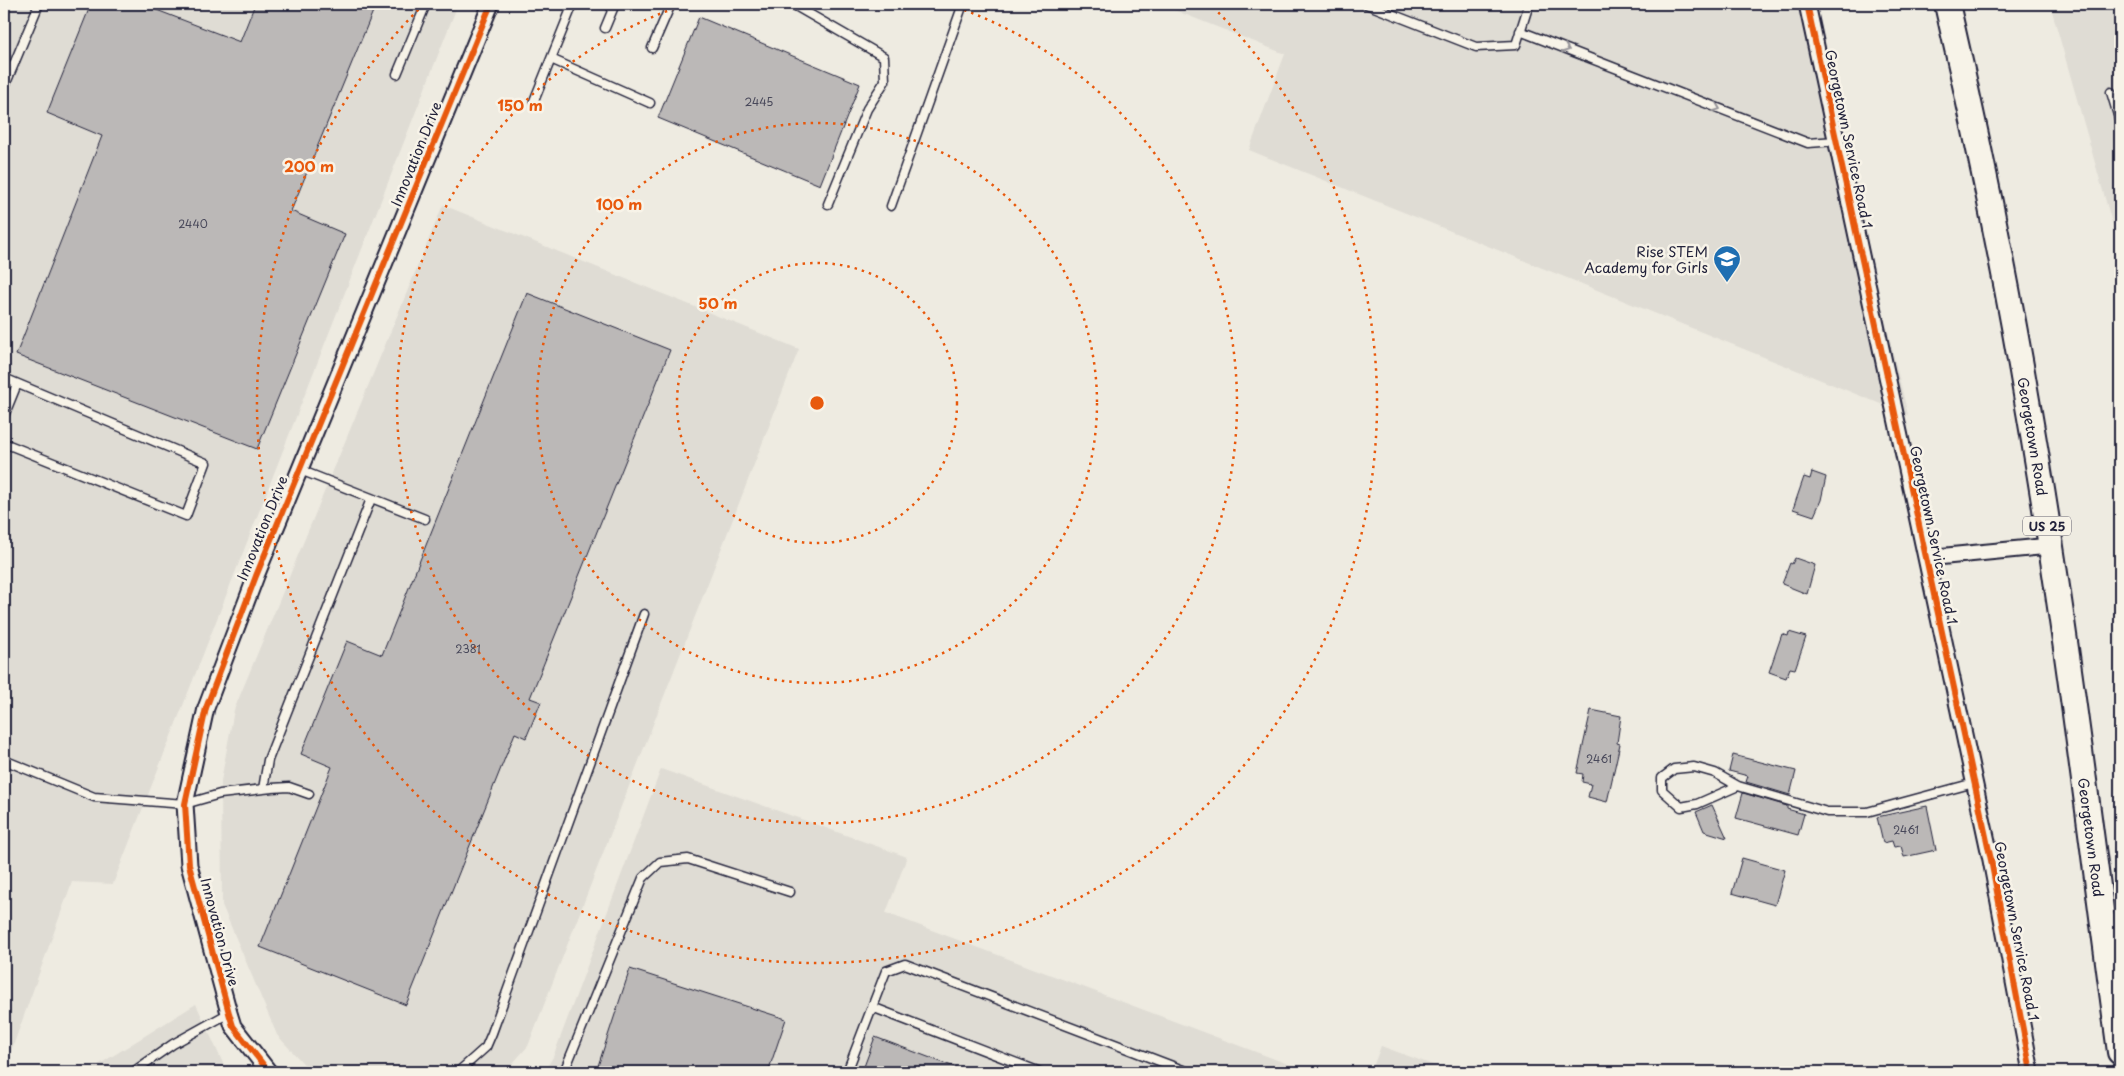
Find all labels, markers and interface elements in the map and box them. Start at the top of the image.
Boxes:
one-way arrow [1561,42,1570,53]
street label: Georgetown Service Road 1 [1820,48,1878,230]
text: 150 m [497,93,543,116]
house number: 2445 [745,93,773,110]
street label: Innovation Drive [385,98,447,210]
one-way arrow [1712,101,1721,112]
text: 200 m [284,154,334,177]
text: 100 m [596,192,642,215]
house number: 2440 [178,215,208,232]
place label: Rise STEM Academy for Girls [1584,241,1708,278]
school or university icon: Rise STEM Academy for Girls [1712,244,1742,283]
text: 50 m [699,291,737,314]
street label: Georgetown Road [2013,375,2053,497]
centre of rings [808,394,826,412]
street label: Georgetown Service Road 1 [1905,444,1963,626]
street label: Innovation Drive [231,472,293,584]
road number: US 25 [2023,516,2071,536]
house number: 2381 [455,640,481,657]
house number: 2461 [1586,750,1612,767]
street label: Georgetown Road [2073,776,2110,898]
house number: 2461 [1893,821,1919,838]
street label: Georgetown Service Road 1 [1989,839,2045,1023]
street label: Innovation Drive [195,875,245,989]

